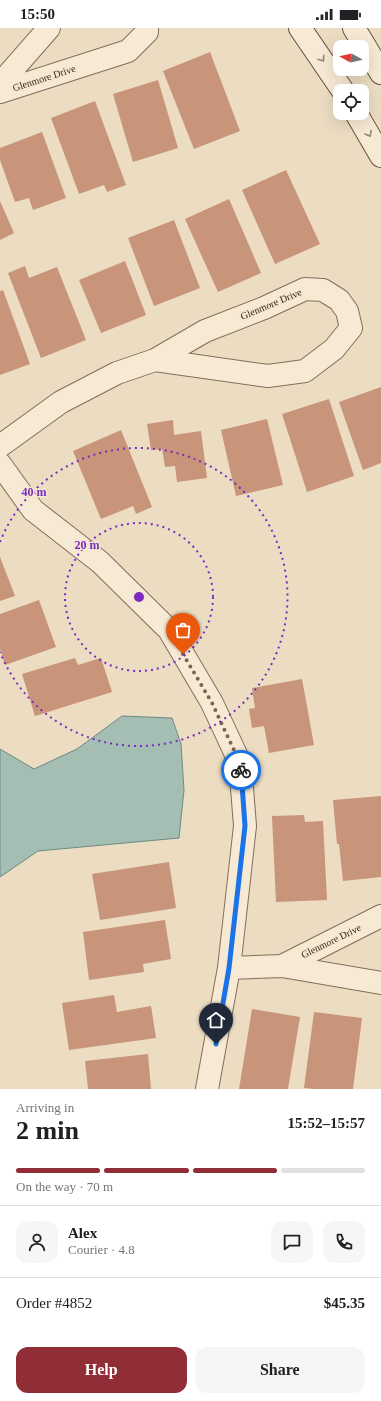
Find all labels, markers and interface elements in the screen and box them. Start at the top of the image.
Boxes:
text: 15:50 [20,6,55,22]
north arrow [333,40,369,76]
map controls [333,40,369,120]
one-way arrow [317,55,324,62]
street label: Glenmore Drive [11,63,77,93]
button: locate [333,84,369,120]
one-way arrow [364,130,371,138]
street label: Glenmore Drive [239,286,304,322]
text: 40 m [22,485,47,499]
text: 20 m [75,538,100,552]
centre of rings [132,590,146,604]
pin [166,613,200,654]
icon: bag [172,619,194,641]
courier [221,750,261,790]
icon: bike [230,759,252,781]
street label: Glenmore Drive [299,922,363,960]
pin [199,1003,233,1044]
icon: home [205,1009,227,1031]
text: Arriving in [16,1100,74,1115]
text: 15:52–15:57 [288,1115,365,1131]
text: 2 min [16,1116,79,1145]
text: On the way · 70 m [16,1179,113,1194]
button: person [16,1221,58,1263]
button: chat [271,1221,313,1263]
button: phone [323,1221,365,1263]
text: Alex [68,1225,97,1241]
text: Courier · 4.8 [68,1242,135,1257]
text: Order #4852 [16,1295,92,1311]
text: $45.35 [324,1295,365,1311]
button: Help [16,1347,187,1393]
button: Share [195,1347,365,1393]

